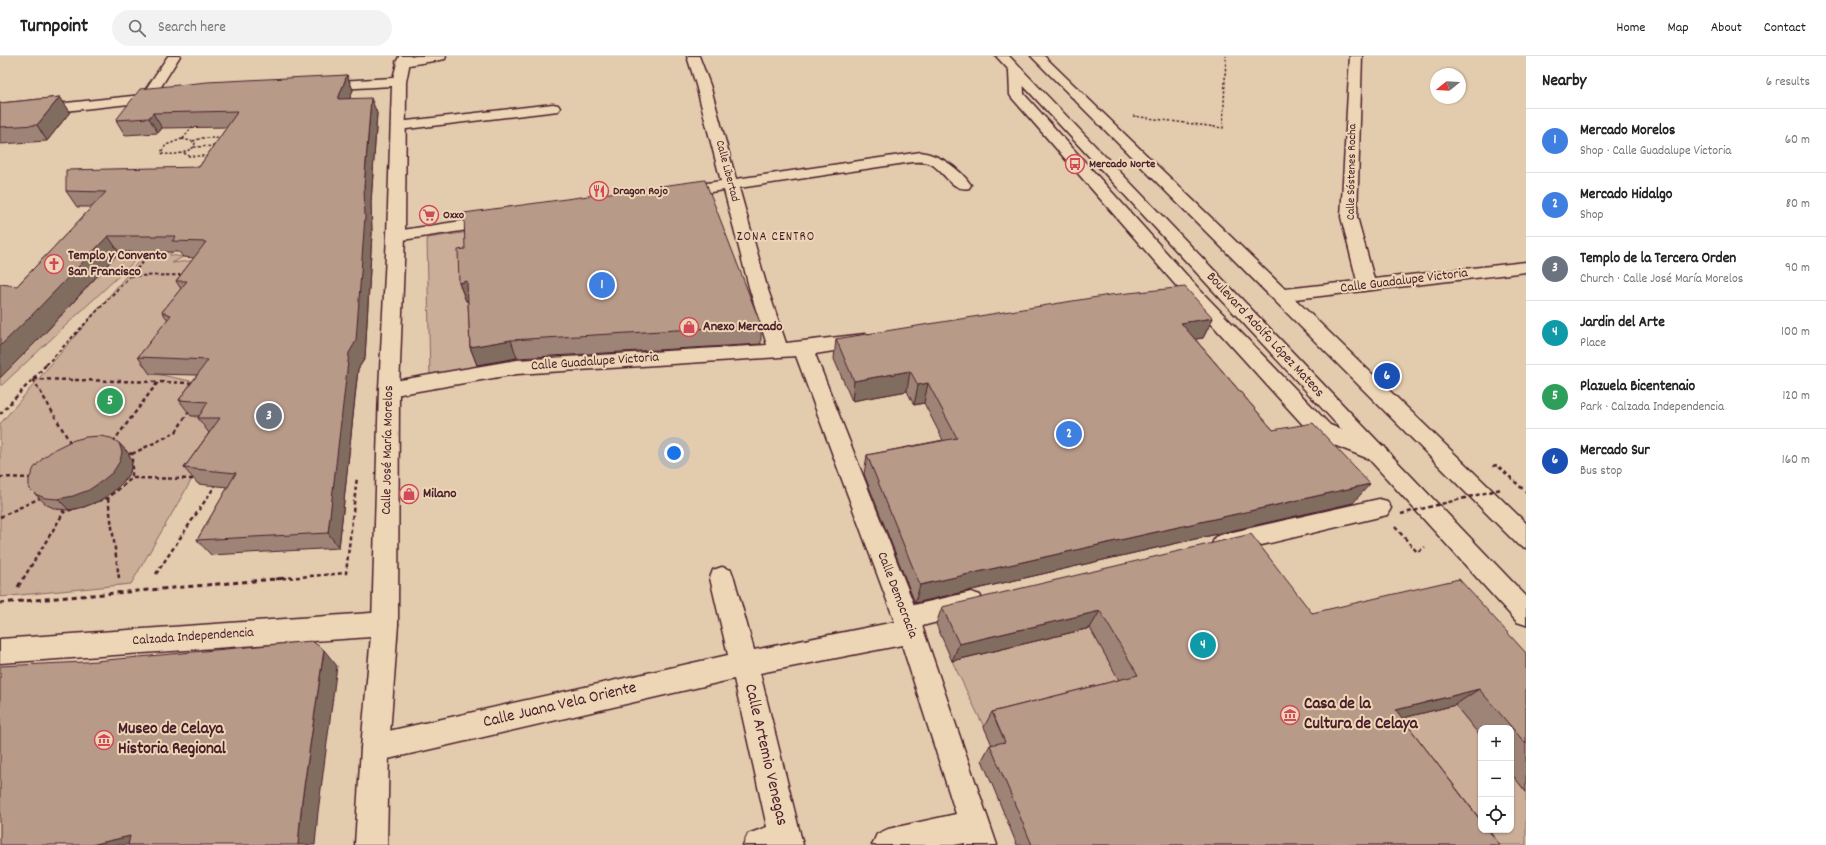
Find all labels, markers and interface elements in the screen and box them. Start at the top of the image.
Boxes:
search box [112,10,392,46]
text: Turnpoint [20,14,88,41]
icon: search [126,17,148,39]
text: Search here [158,17,226,39]
text: Home [1616,18,1645,38]
text: Map [1667,18,1689,38]
text: About [1711,18,1742,38]
text: Contact [1764,18,1806,38]
north arrow [1430,68,1466,104]
text: Nearby [1542,70,1586,94]
text: 6 results [1766,73,1810,92]
text: Mercado Morelos [1580,120,1675,142]
street label: Calle Sóstenes Rocha [1343,123,1361,220]
text: 1 [1554,131,1556,150]
text: 60 m [1785,131,1810,150]
street label: Calle Libertad [711,138,743,204]
text: Shop · Calle Guadalupe Victoria [1580,142,1731,161]
bus stop icon: Mercado Norte [1064,153,1086,175]
place label: Mercado Norte [1089,156,1156,173]
restaurant icon: Dragon Rojo [588,180,610,202]
place label: Dragon Rojo [613,183,668,200]
text: Mercado Hidalgo [1580,184,1672,206]
text: 2 [1552,195,1558,214]
text: 80 m [1786,195,1810,214]
supermarket icon: Oxxo [418,204,440,226]
text: Shop [1580,206,1603,225]
place label: Oxxo [443,207,465,224]
district label: ZONA CENTRO [737,228,815,247]
place label: Templo y Convento San Francisco [68,246,167,282]
text: Templo de la Tercera Orden [1580,248,1736,270]
church icon: Templo y Convento San Francisco [43,253,65,275]
text: 3 [1552,259,1558,278]
text: 90 m [1785,259,1810,278]
street label: Calle Guadalupe Victoria [1339,263,1469,299]
street label: Boulevard Adolfo López Mateos [1201,268,1329,402]
pin: 1 [589,270,615,300]
text: Church · Calle José María Morelos [1580,270,1743,289]
text: Jardin del Arte [1580,312,1665,334]
shop icon: Anexo Mercado [678,316,700,338]
place label: Anexo Mercado [703,317,782,337]
text: 4 [1552,323,1558,342]
text: 100 m [1781,323,1810,342]
text: Place [1580,334,1606,353]
street label: Calle Guadalupe Victoria [530,348,660,376]
pin: 6 [1374,361,1400,391]
text: Plazuela Bicentenaio [1580,376,1695,398]
street label: Calle José María Morelos [377,385,399,515]
pin: 5 [97,386,123,416]
text: 5 [1552,387,1558,406]
text: 120 m [1782,387,1810,406]
text: Park · Calzada Independencia [1580,398,1724,417]
pin: 3 [256,401,282,431]
pin: 2 [1056,419,1082,449]
text: Mercado Sur [1580,440,1650,462]
your location [664,443,684,463]
text: 6 [1552,451,1558,470]
text: 160 m [1782,451,1810,470]
text: Bus stop [1580,462,1622,481]
shop icon: Milano [398,483,420,505]
place label: Milano [423,484,456,504]
street label: Calle Democracia [871,549,923,641]
street label: Calzada Independencia [132,623,255,651]
pin: 4 [1190,630,1216,660]
street label: Calle Juana Vela Oriente [481,677,639,735]
street label: Calle Artemio Venegas [737,682,793,828]
place label: Casa de la Cultura de Celaya [1304,693,1419,737]
museum icon: Casa de la Cultura de Celaya [1279,704,1301,726]
place label: Museo de Celaya Historia Regional [118,718,227,762]
map controls [1478,725,1514,833]
button: + [1478,725,1514,761]
museum icon: Museo de Celaya Historia Regional [93,729,115,751]
button: − [1478,761,1514,797]
button: locate [1478,797,1514,833]

